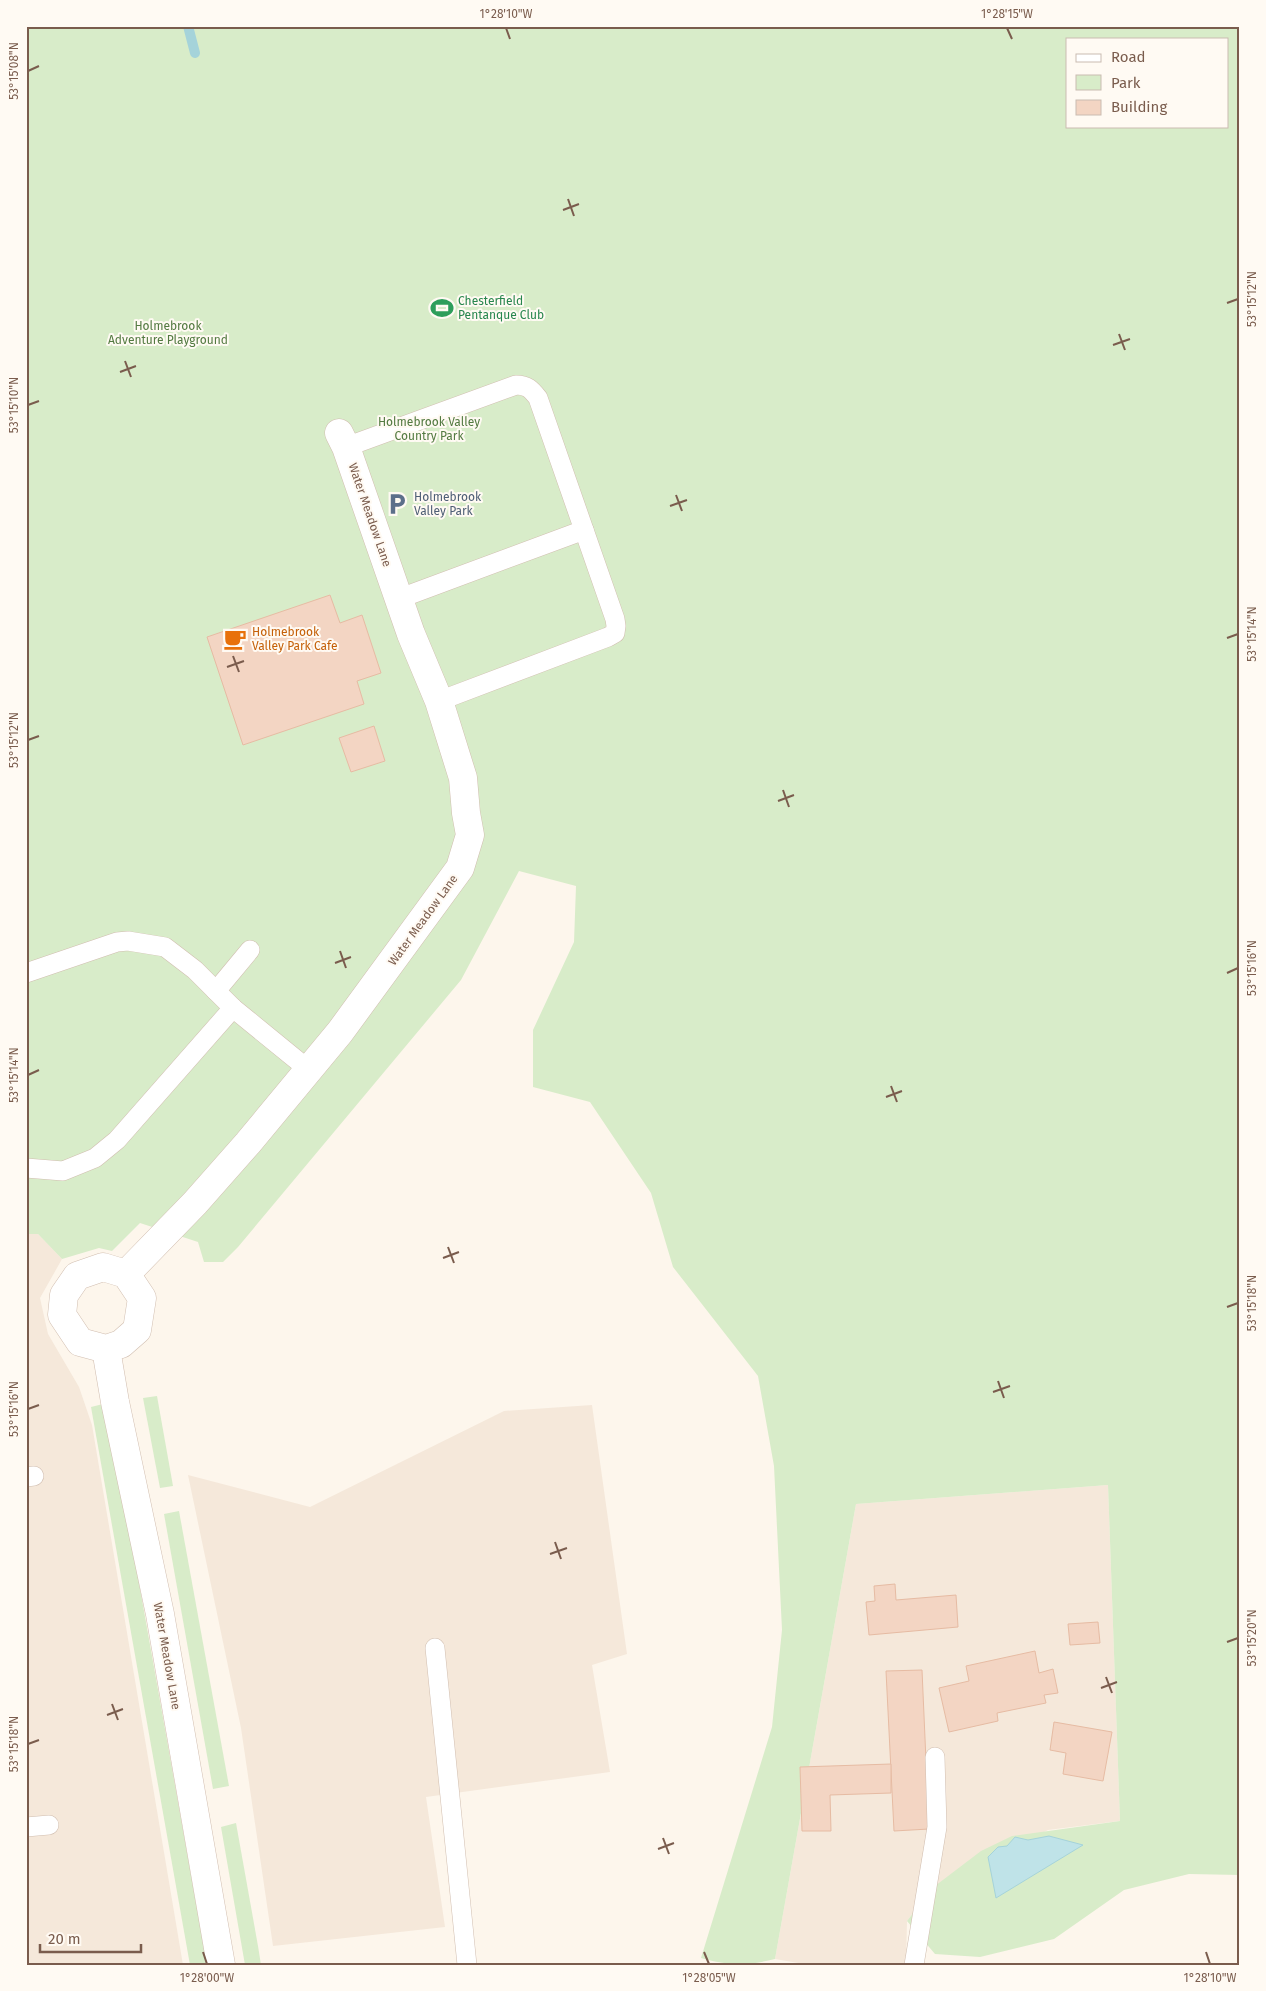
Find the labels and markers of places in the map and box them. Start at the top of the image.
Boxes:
place label: Chesterfield Pentanque Club [458,294,544,322]
sports icon: Chesterfield Pentanque Club [429,295,455,321]
place label: Holmebrook Valley Park [414,490,482,518]
parking icon: Holmebrook Valley Park [384,491,410,517]
place label: Holmebrook Valley Park Cafe [252,625,338,653]
cafe icon: Holmebrook Valley Park Cafe [222,626,248,652]

